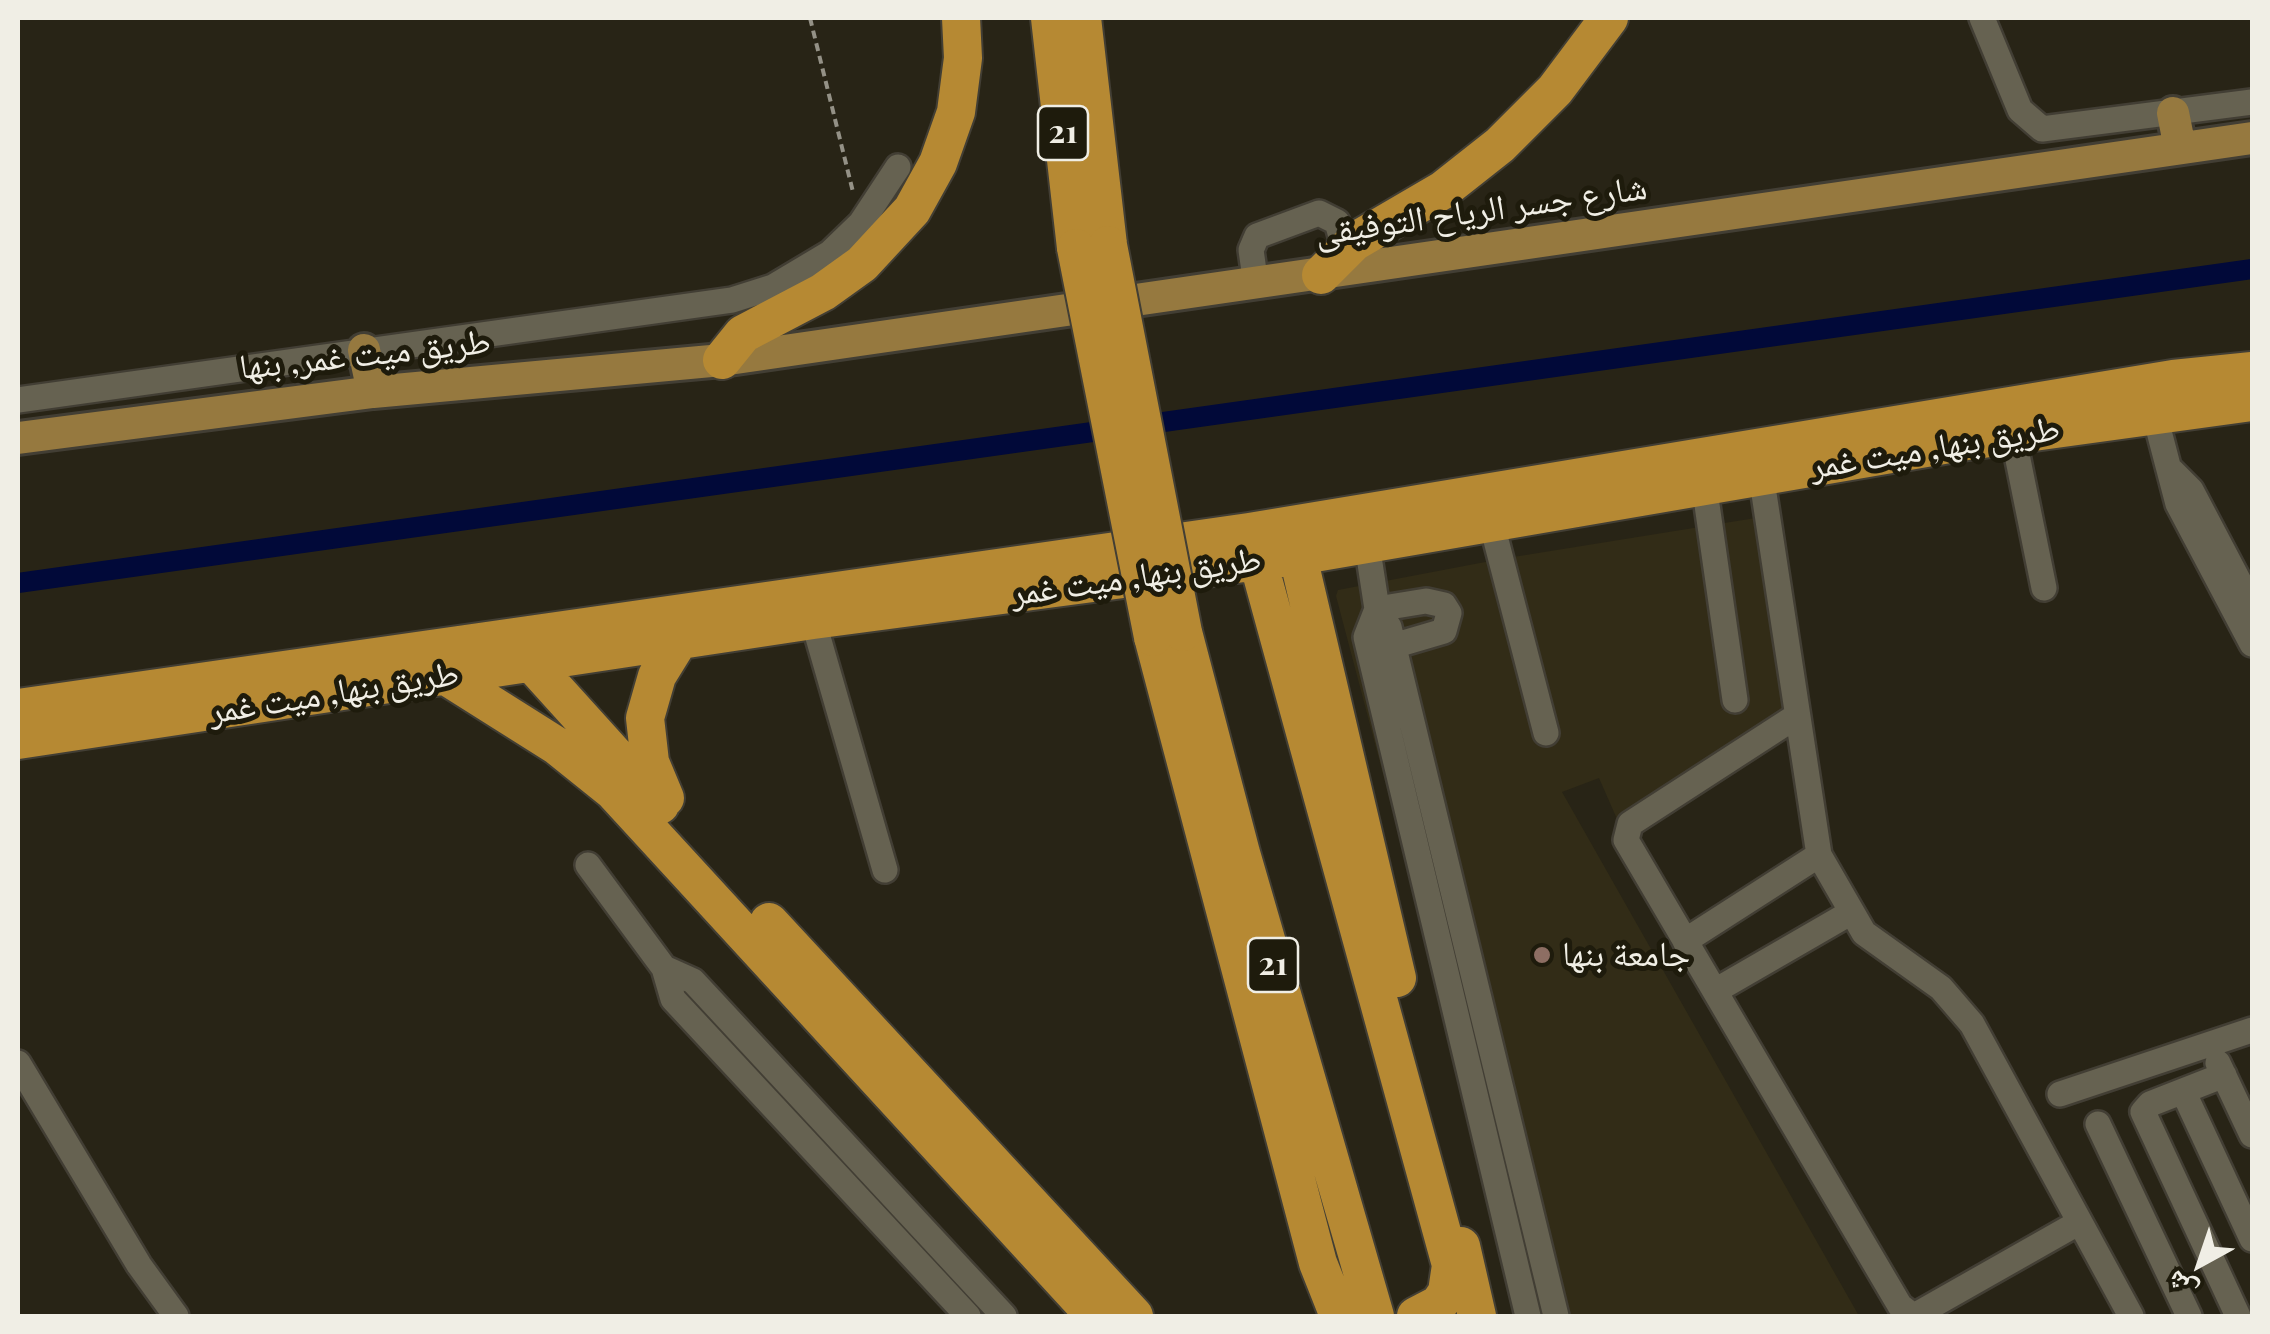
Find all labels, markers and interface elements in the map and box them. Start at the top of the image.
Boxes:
road number: 21 [1038,106,1088,160]
street label: شارع جسر الرياح التوفيقى [1312,167,1650,255]
street label: طريق ميت غمر, بنها [237,321,493,389]
street label: طريق بنها, ميت غمر [1807,408,2063,488]
street label: طريق بنها, ميت غمر [1008,539,1264,615]
street label: طريق بنها, ميت غمر [206,653,462,733]
place label: جامعة بنها [1562,934,1690,976]
road number: 21 [1248,938,1298,992]
marker: جامعة بنها [1531,944,1553,966]
north arrow [2150,1214,2250,1314]
text: ش [2157,1264,2204,1311]

